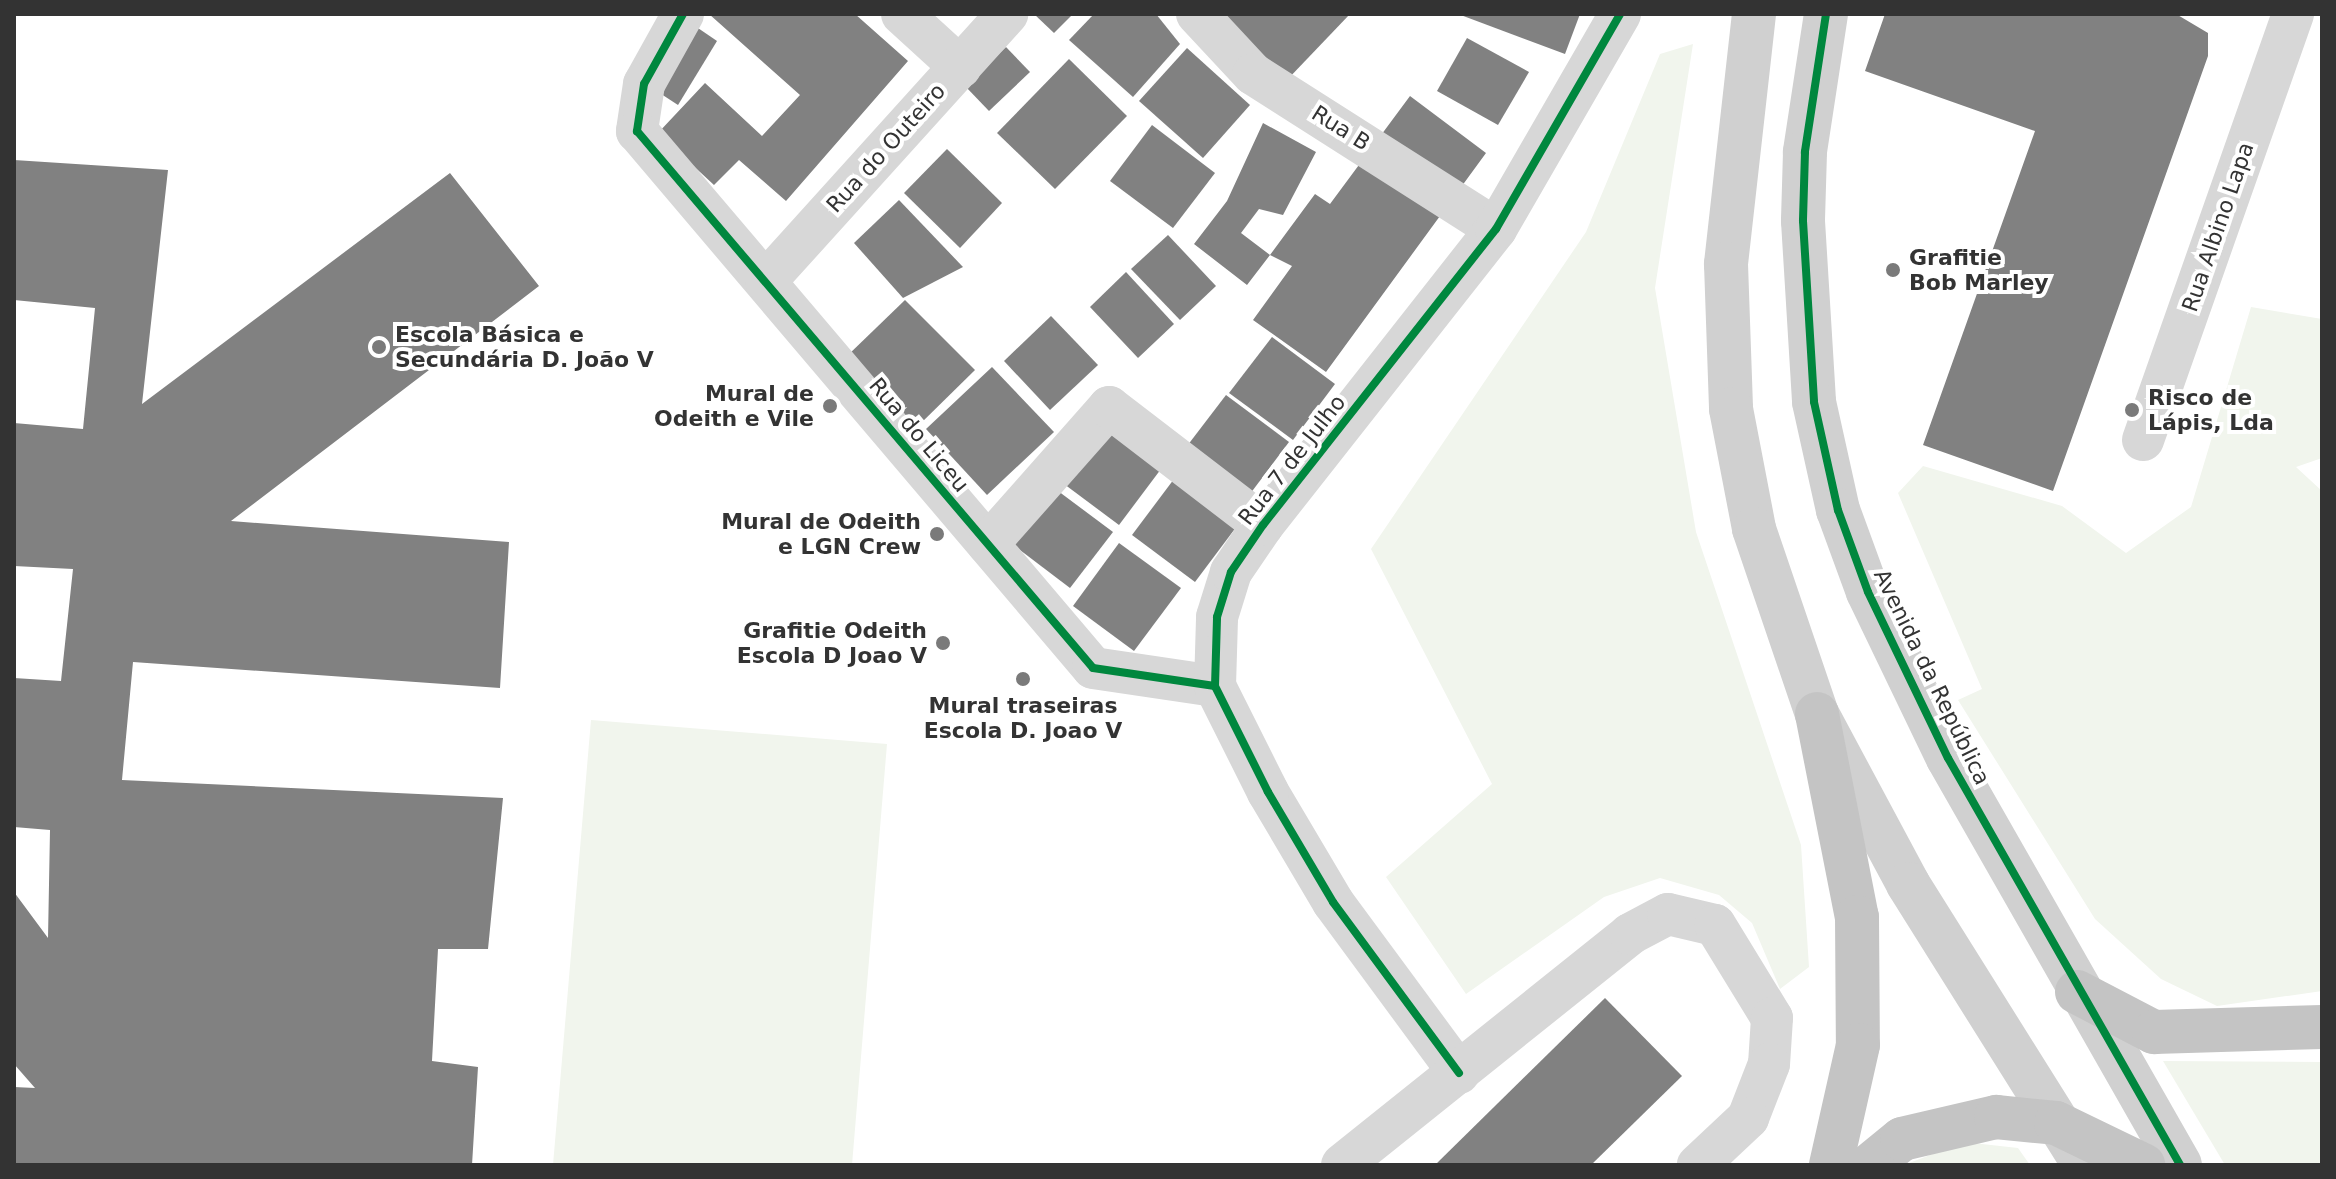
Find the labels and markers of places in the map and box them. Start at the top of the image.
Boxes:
place label: Grafitie Bob Marley [1909,244,2049,296]
marker: Grafitie Bob Marley [1884,261,1902,279]
place label: Escola Básica e Secundária D. João V [395,321,654,372]
marker: Escola Básica e Secundária D. João V [370,338,388,356]
place label: Mural de Odeith e Vile [654,380,814,432]
place label: Risco de Lápis, Lda [2148,384,2274,436]
marker: Mural de Odeith e Vile [821,397,839,415]
marker: Risco de Lápis, Lda [2123,401,2141,419]
place label: Mural de Odeith e LGN Crew [721,508,921,560]
marker: Mural de Odeith e LGN Crew [928,525,946,543]
place label: Grafitie Odeith Escola D Joao V [737,617,927,668]
marker: Grafitie Odeith Escola D Joao V [934,634,952,652]
marker: Mural traseiras Escola D. Joao V [1014,670,1032,688]
place label: Mural traseiras Escola D. Joao V [924,692,1122,744]

